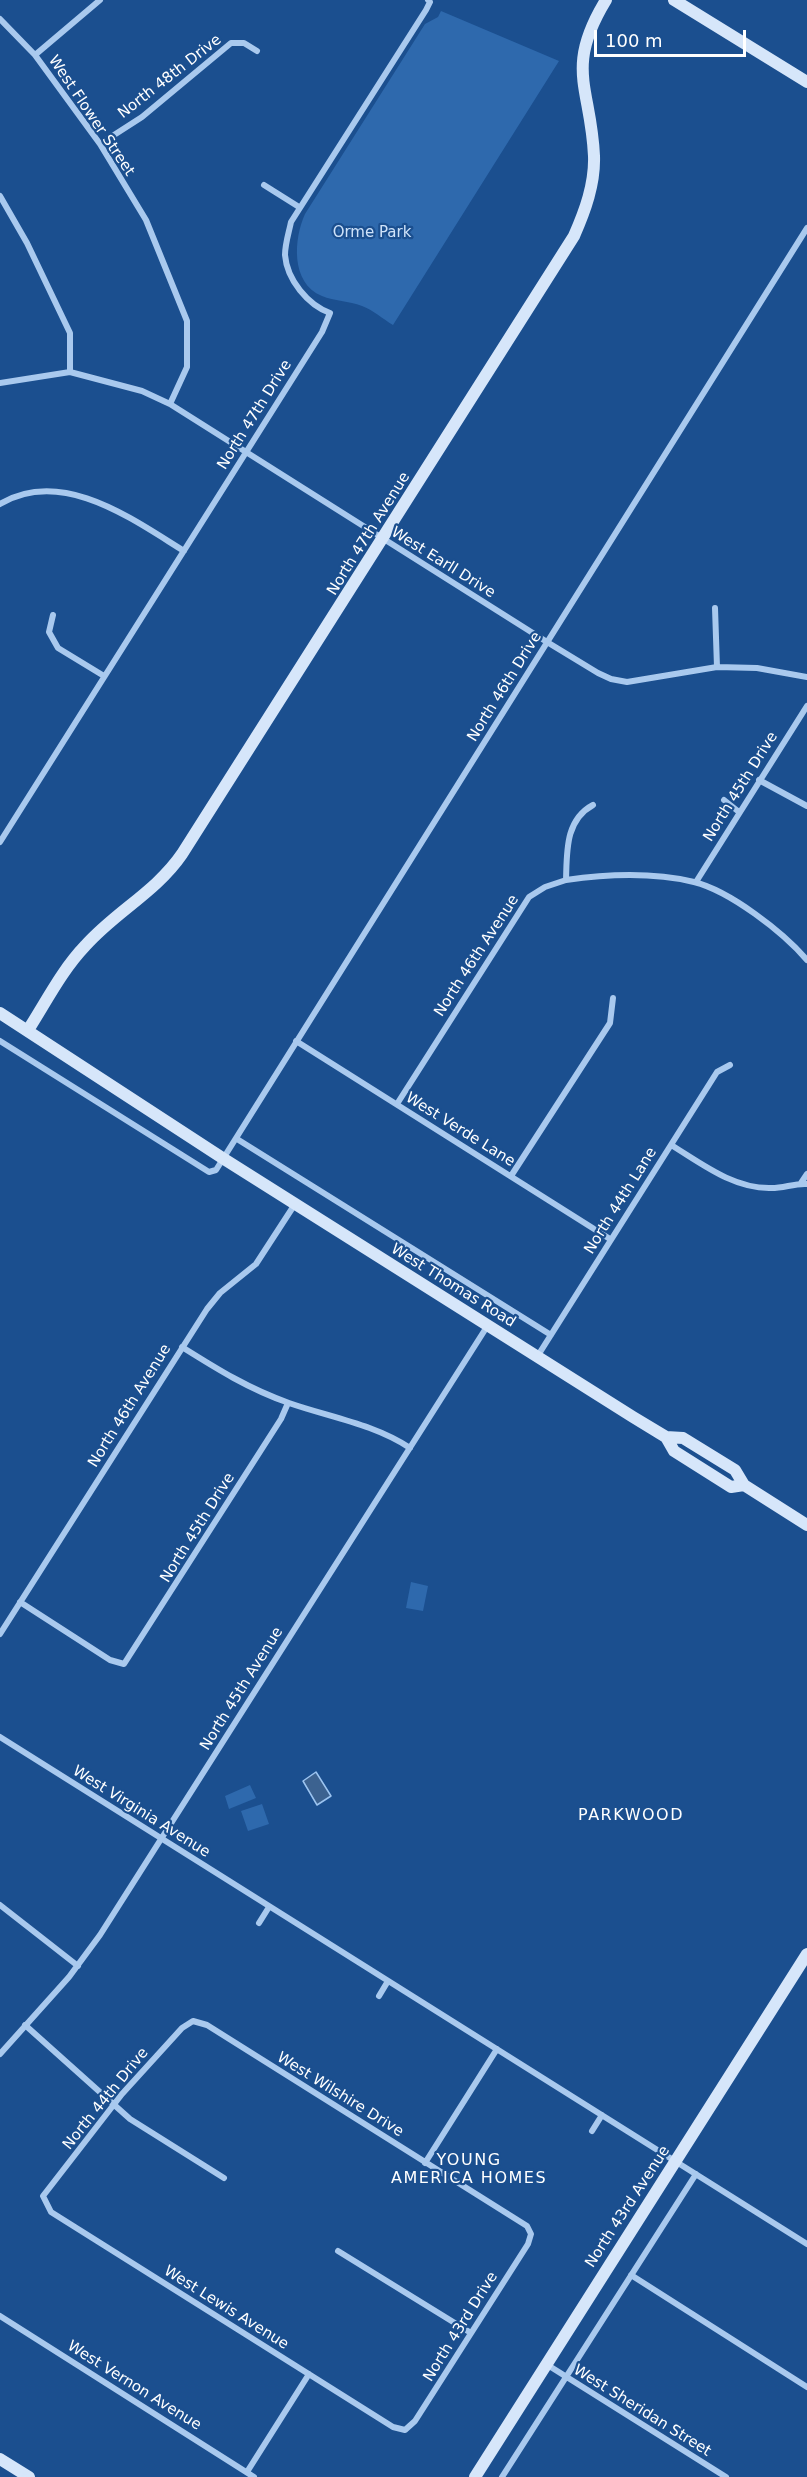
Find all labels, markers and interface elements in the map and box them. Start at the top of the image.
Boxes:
scale bar [597,18,748,56]
text: 100 m [605,30,663,51]
street label: North 48th Drive [115,31,225,123]
street label: West Flower Street [44,52,138,180]
park label: Orme Park [333,224,411,242]
street label: North 47th Drive [214,357,296,473]
street label: North 47th Avenue [324,469,414,599]
street label: West Earll Drive [388,524,498,602]
street label: North 46th Drive [464,629,546,745]
street label: North 45th Drive [700,729,782,845]
street label: North 46th Avenue [431,892,523,1020]
street label: West Verde Lane [402,1089,518,1171]
street label: North 44th Lane [581,1144,661,1258]
street label: West Thomas Road [387,1240,519,1332]
street label: North 46th Avenue [85,1341,175,1471]
street label: North 45th Drive [157,1470,239,1586]
street label: North 45th Avenue [197,1624,287,1754]
street label: West Virginia Avenue [69,1762,213,1862]
district label: PARKWOOD [578,1806,684,1826]
street label: North 44th Drive [59,2044,153,2154]
street label: West Wilshire Drive [273,2049,407,2141]
street label: North 43rd Avenue [582,2143,674,2271]
district label: YOUNG AMERICA HOMES [391,2151,547,2189]
street label: West Lewis Avenue [160,2262,292,2354]
street label: North 43rd Drive [420,2269,502,2385]
street label: West Vernon Avenue [64,2337,204,2435]
street label: West Sheridan Street [570,2361,714,2461]

